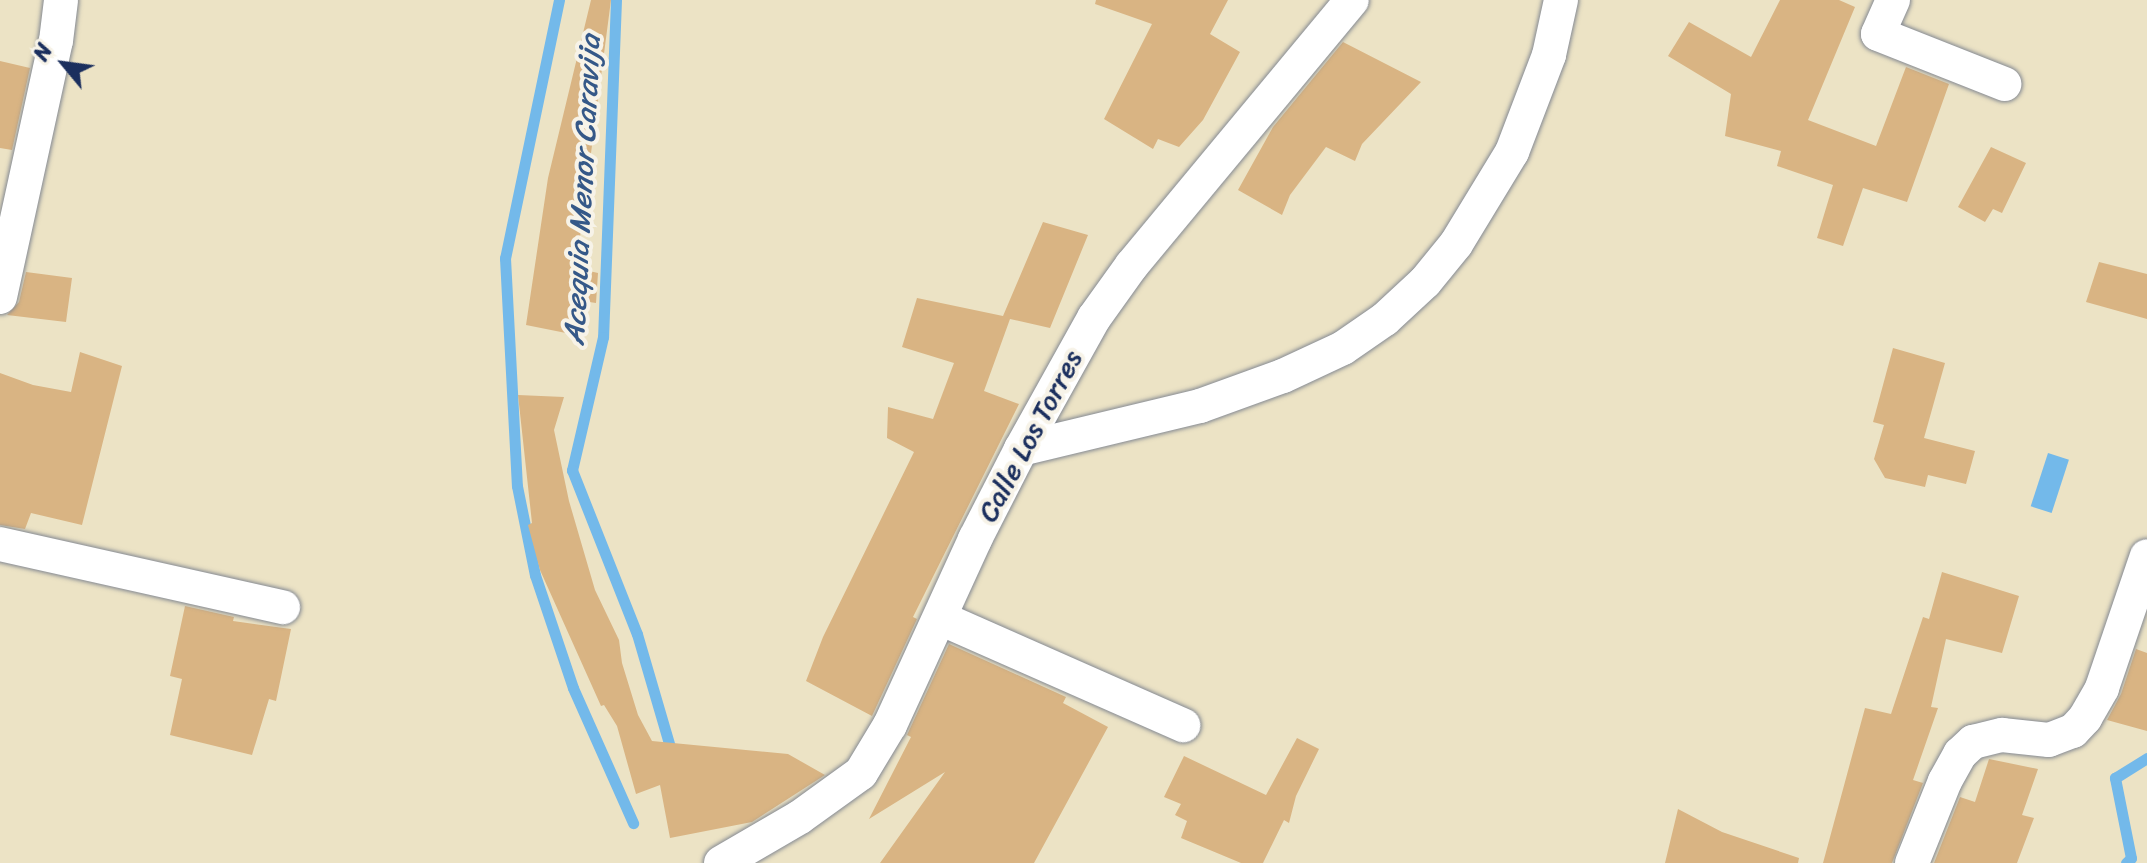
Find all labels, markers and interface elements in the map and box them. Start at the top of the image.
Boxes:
north arrow [24,24,104,104]
water label: Acequia Menor Caravija [556,34,608,346]
text: N [22,36,63,68]
street label: Calle Los Torres [970,343,1090,529]

